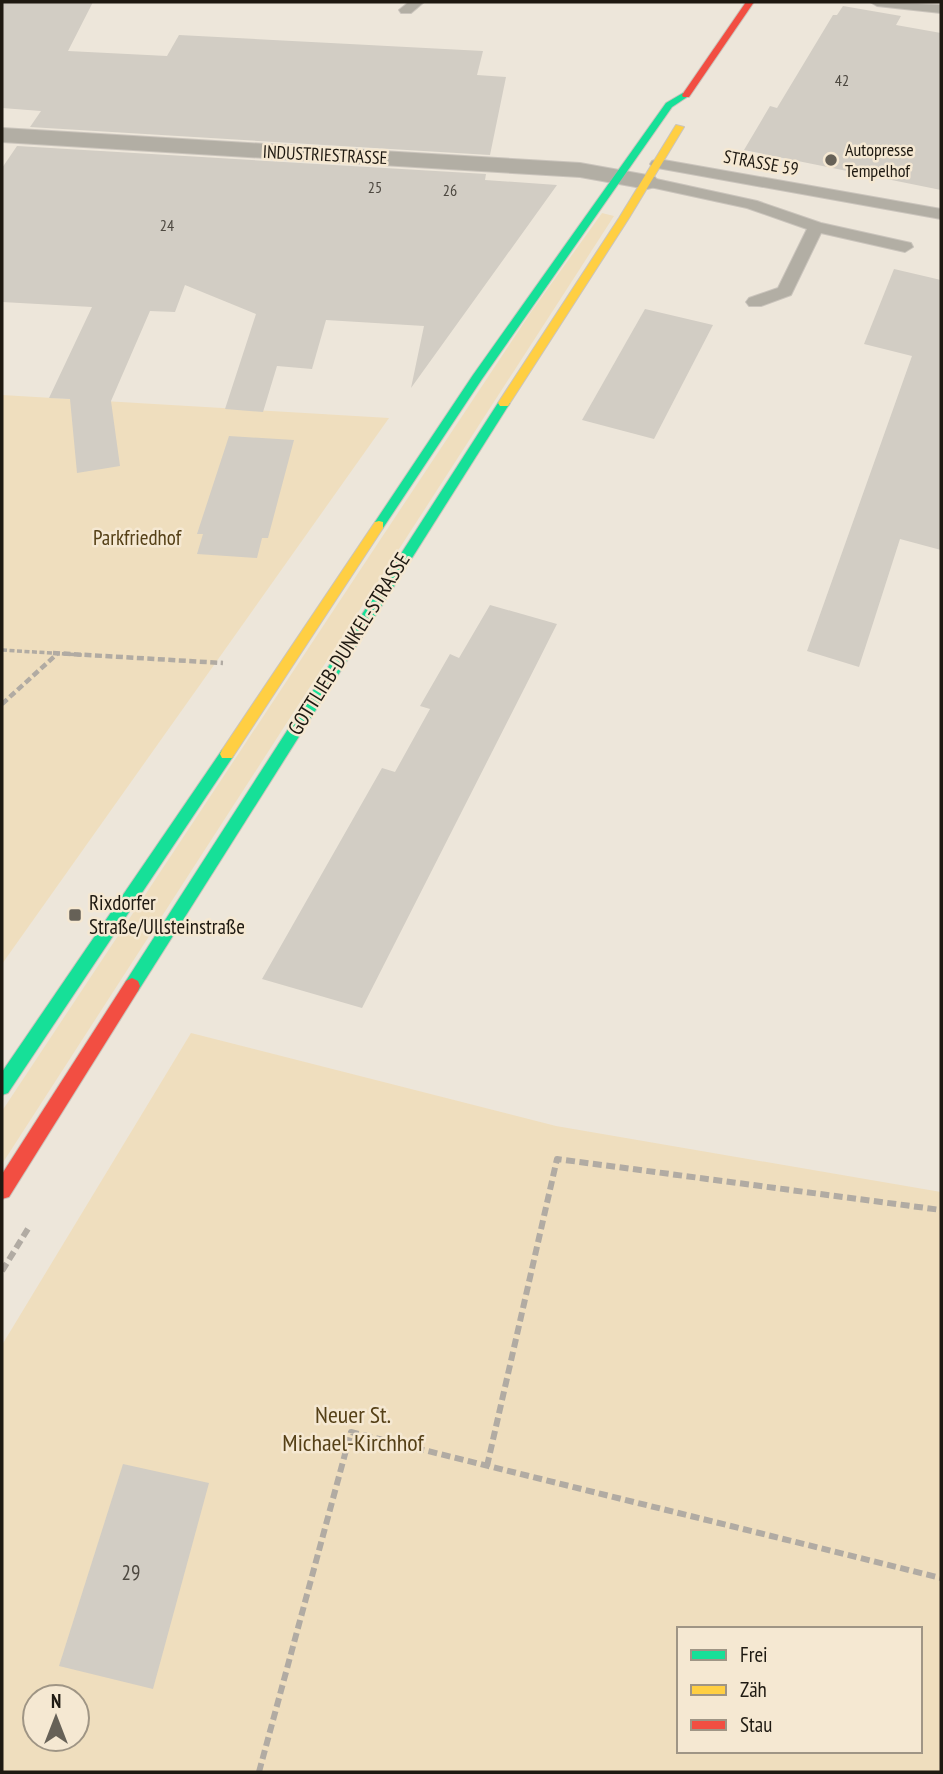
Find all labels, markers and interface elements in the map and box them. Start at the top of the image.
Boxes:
house number: 42 [835,70,849,90]
place label: Autopresse Tempelhof [845,138,914,182]
street label: INDUSTRIESTRASSE [262,140,388,169]
street label: STRASSE 59 [722,145,800,180]
marker: Autopresse Tempelhof [823,152,839,168]
house number: 25 [368,177,382,197]
house number: 26 [443,180,457,200]
house number: 24 [160,215,174,235]
park label: Parkfriedhof [93,524,182,551]
street label: GOTTLIEB-DUNKEL-STRASSE [281,548,416,740]
place label: Rixdorfer Straße/Ullsteinstraße [89,889,245,940]
marker: Rixdorfer Straße/Ullsteinstraße [67,907,83,923]
park label: Neuer St. Michael-Kirchhof [282,1399,424,1458]
house number: 29 [122,1559,140,1586]
legend [677,1627,922,1753]
text: Frei [740,1641,768,1668]
text: Zäh [740,1676,767,1703]
north arrow [21,1683,91,1753]
text: N [51,1689,61,1713]
text: Stau [740,1711,772,1738]

